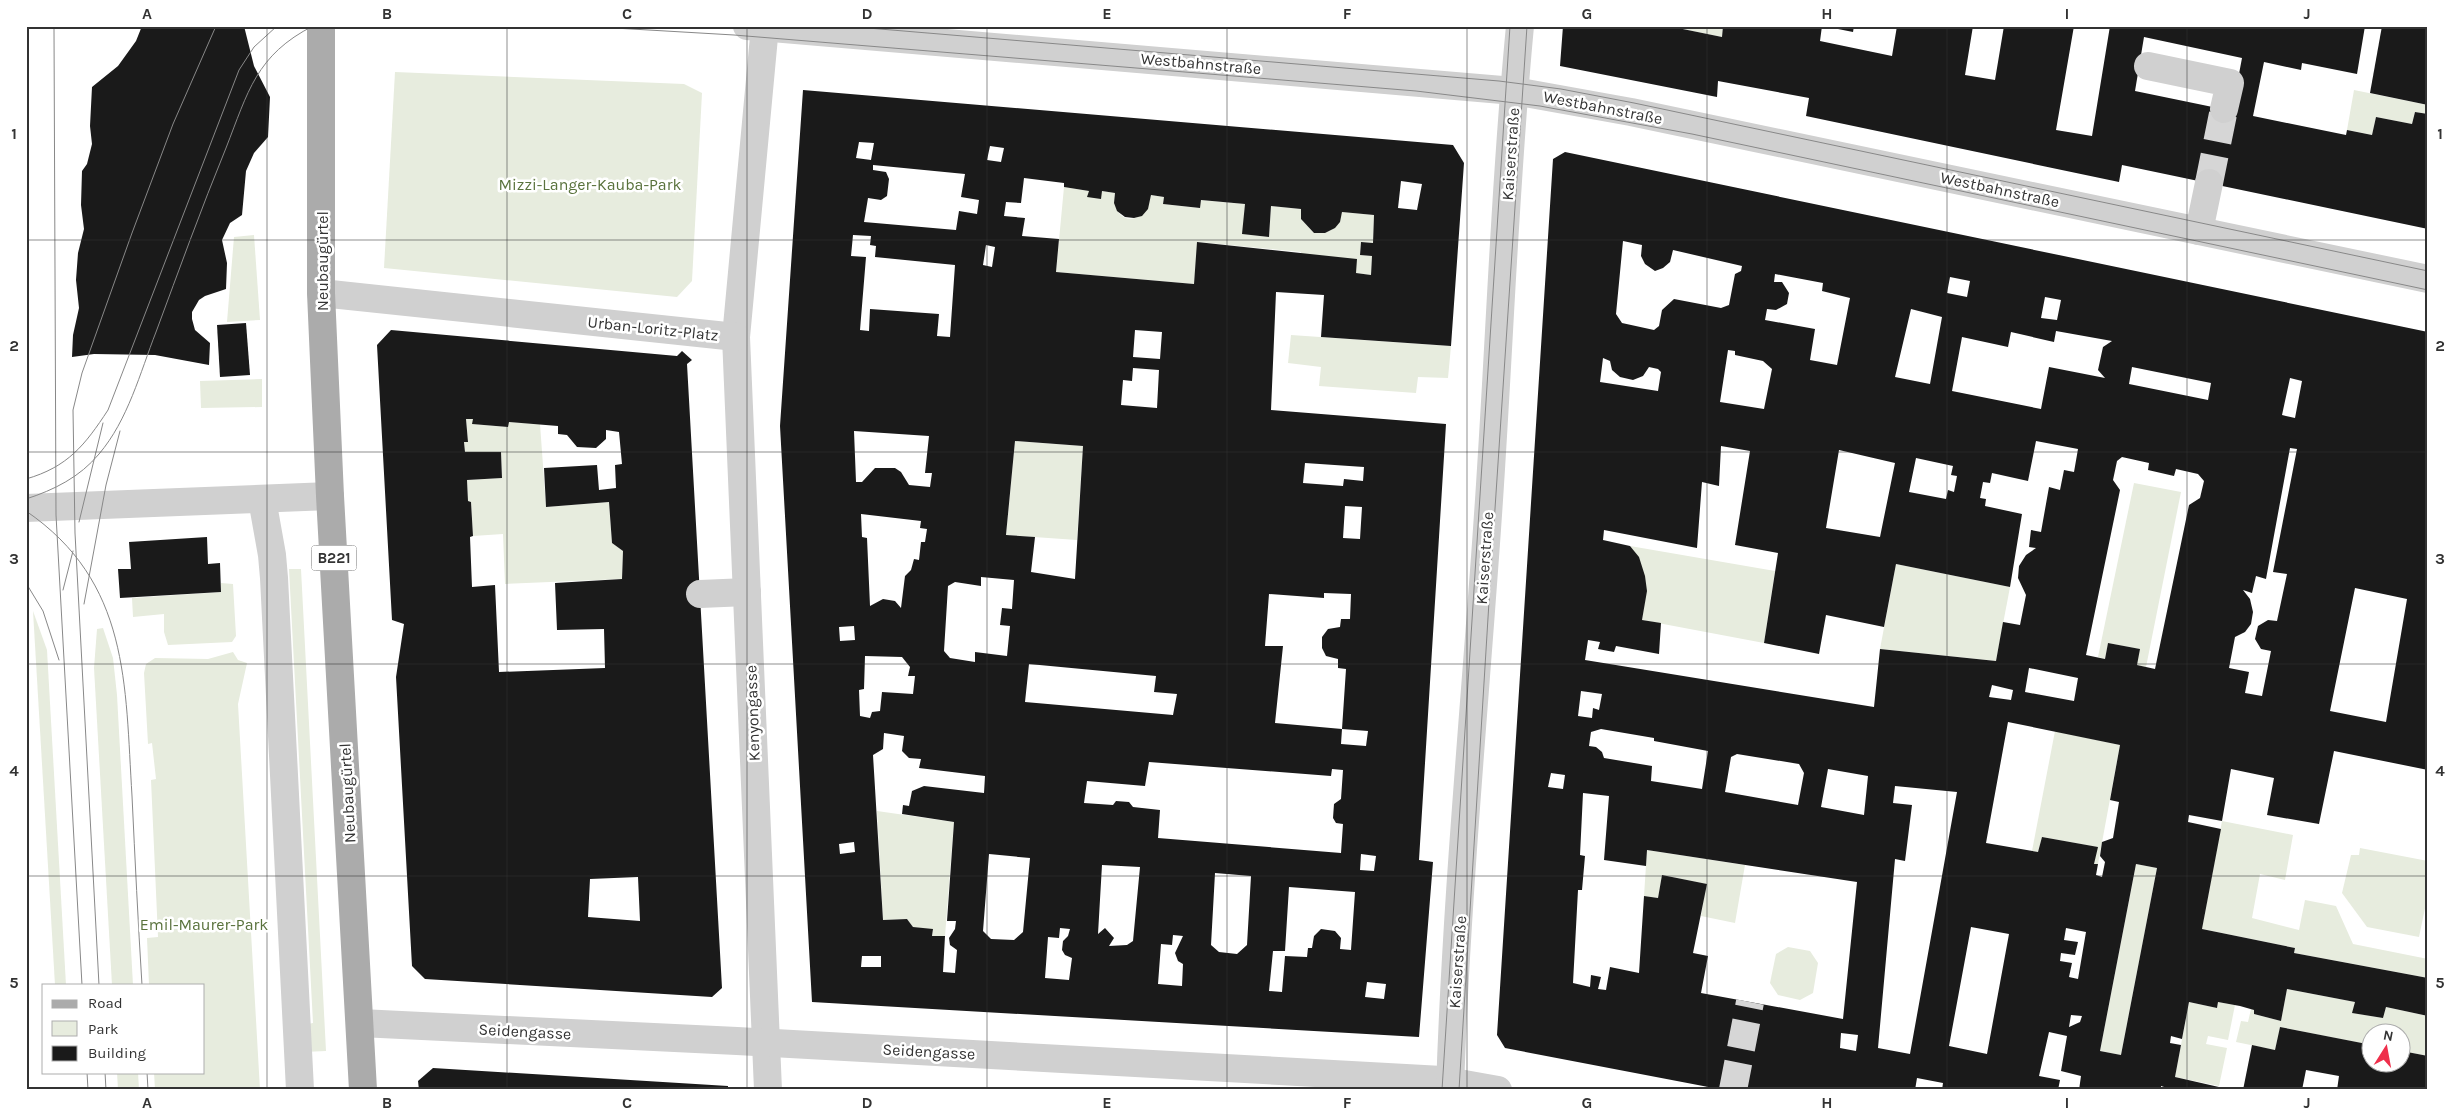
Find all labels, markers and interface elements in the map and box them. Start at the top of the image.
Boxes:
text: A [142,4,152,23]
text: B [382,4,392,23]
text: C [622,4,632,23]
text: D [862,4,873,23]
text: E [1102,4,1112,23]
text: F [1343,4,1352,23]
text: G [1582,4,1592,23]
text: H [1821,4,1833,23]
text: I [2065,4,2069,23]
text: J [2303,4,2311,23]
street label: Westbahnstraße [1140,49,1262,78]
street label: Westbahnstraße [1542,87,1664,128]
street label: Kaiserstraße [1498,107,1523,201]
text: 1 [11,124,17,143]
text: 1 [2437,124,2443,143]
street label: Westbahnstraße [1939,168,2061,211]
park label: Mizzi-Langer-Kauba-Park [499,175,681,194]
street label: Neubaugürtel [313,211,332,311]
street label: Urban-Loritz-Platz [587,312,719,345]
text: 2 [9,336,19,355]
text: 2 [2435,336,2445,355]
street label: Kaiserstraße [1472,511,1497,605]
road number: B221 [312,546,356,570]
text: 3 [9,549,19,568]
text: 3 [2435,549,2445,568]
street label: Kenyongasse [741,665,764,761]
street label: Neubaugürtel [335,743,360,843]
text: 4 [9,761,19,780]
text: 4 [2435,761,2445,780]
park label: Emil-Maurer-Park [140,915,268,934]
street label: Kaiserstraße [1445,915,1470,1009]
text: 5 [9,973,19,992]
text: 5 [2435,973,2445,992]
legend [42,984,205,1074]
text: Road [88,994,123,1012]
text: Park [88,1020,118,1038]
street label: Seidengasse [478,1020,572,1043]
north arrow [2362,1024,2412,1074]
text: N [2382,1026,2395,1045]
street label: Seidengasse [882,1040,976,1063]
text: Building [88,1044,146,1062]
text: A [142,1093,152,1112]
text: B [382,1093,392,1112]
text: C [622,1093,632,1112]
text: D [862,1093,873,1112]
text: E [1102,1093,1112,1112]
text: F [1343,1093,1352,1112]
text: G [1582,1093,1592,1112]
text: H [1821,1093,1833,1112]
text: I [2065,1093,2069,1112]
text: J [2303,1093,2311,1112]

